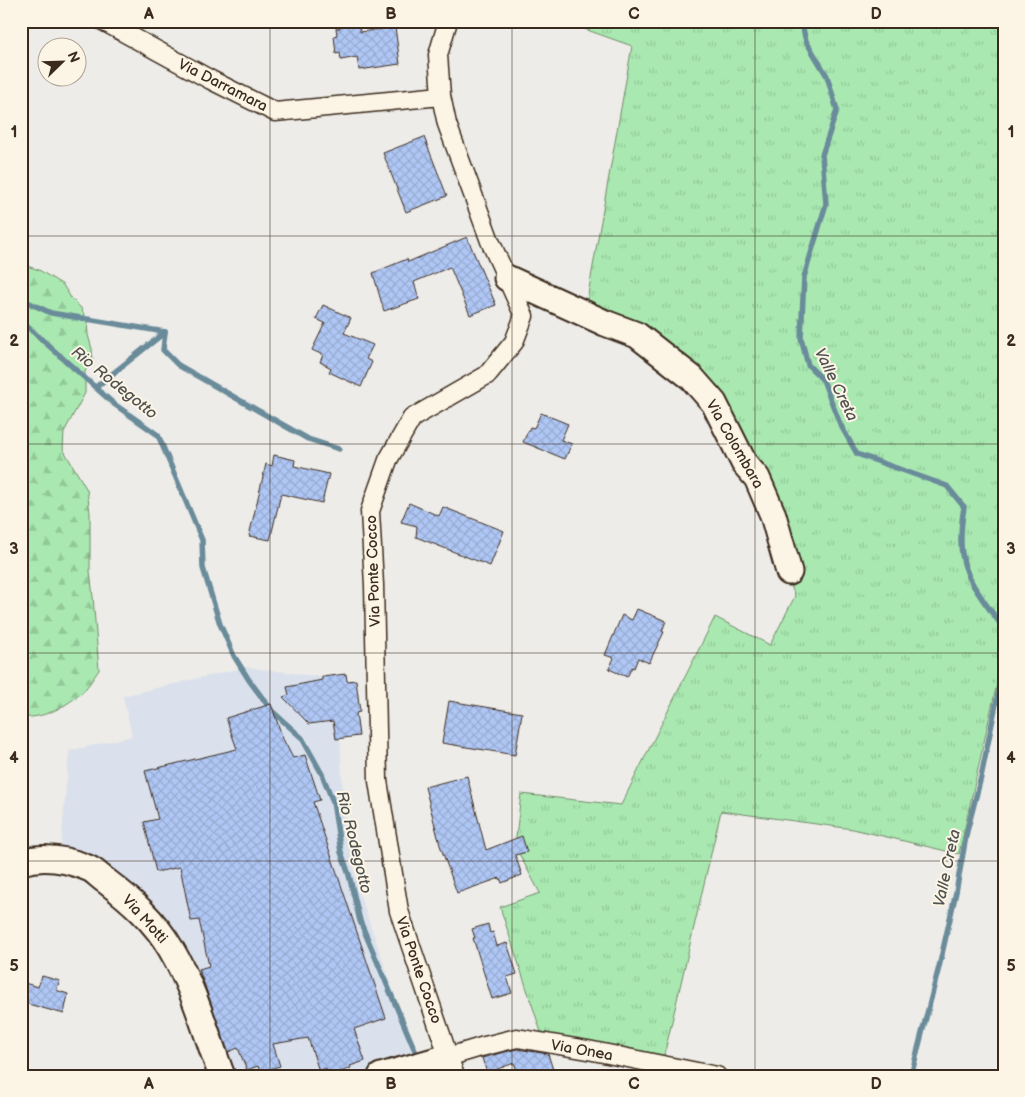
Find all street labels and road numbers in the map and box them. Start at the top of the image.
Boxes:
street label: Via Darramara [175,55,271,116]
street label: Via Colombara [701,396,768,492]
street label: Via Ponte Cocco [362,515,385,627]
street label: Via Motti [118,891,172,948]
street label: Via Ponte Cocco [391,914,446,1026]
street label: Via Onea [549,1036,614,1065]

